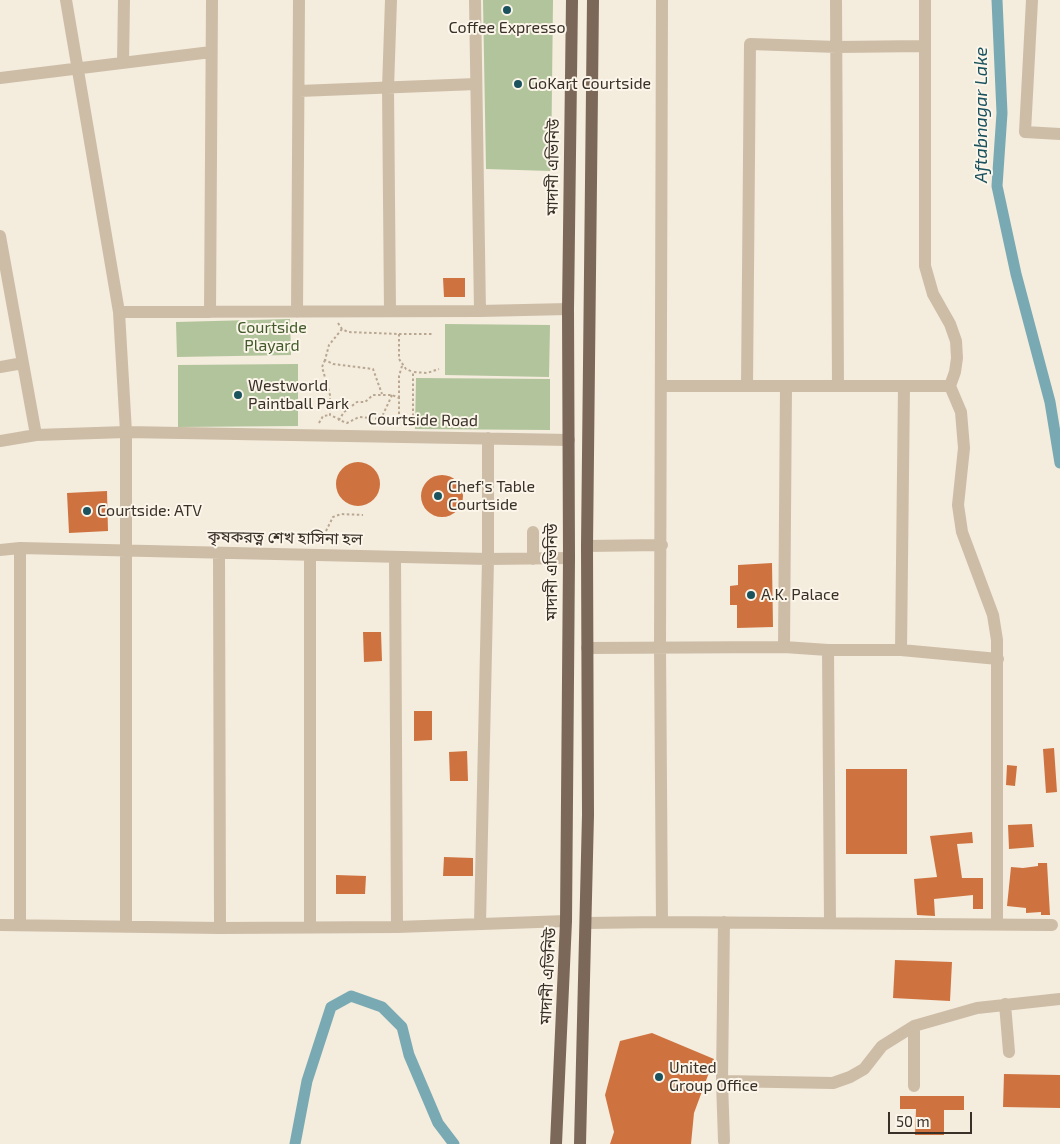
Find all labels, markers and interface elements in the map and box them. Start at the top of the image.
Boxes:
marker: Coffee Expresso [501,4,513,16]
place label: Coffee Expresso [448,18,566,38]
water label: Aftabnagar Lake [970,47,992,183]
place label: GoKart Courtside [528,74,651,94]
marker: GoKart Courtside [512,78,524,90]
street label: মাদানী এভিনিউ [543,118,563,216]
park label: Courtside Playard [237,318,307,356]
place label: Westworld Paintball Park [248,376,349,414]
marker: Westworld Paintball Park [232,389,244,401]
street label: Courtside Road [368,409,478,431]
place label: Chef's Table Courtside [448,477,535,515]
marker: Chef's Table Courtside [432,490,444,502]
place label: Courtside: ATV [97,501,202,521]
marker: Courtside: ATV [81,505,93,517]
street label: মাদানী এভিনিউ [542,523,562,621]
street label: কৃষকরত্ন শেখ হাসিনা হল [207,527,363,549]
place label: A.K. Palace [761,585,839,605]
marker: A.K. Palace [745,589,757,601]
street label: মাদানী এভিনিউ [536,927,560,1025]
place label: United Group Office [669,1058,758,1096]
marker: United Group Office [653,1071,665,1083]
scale bar [890,1102,974,1134]
text: 50 m [896,1112,930,1130]

